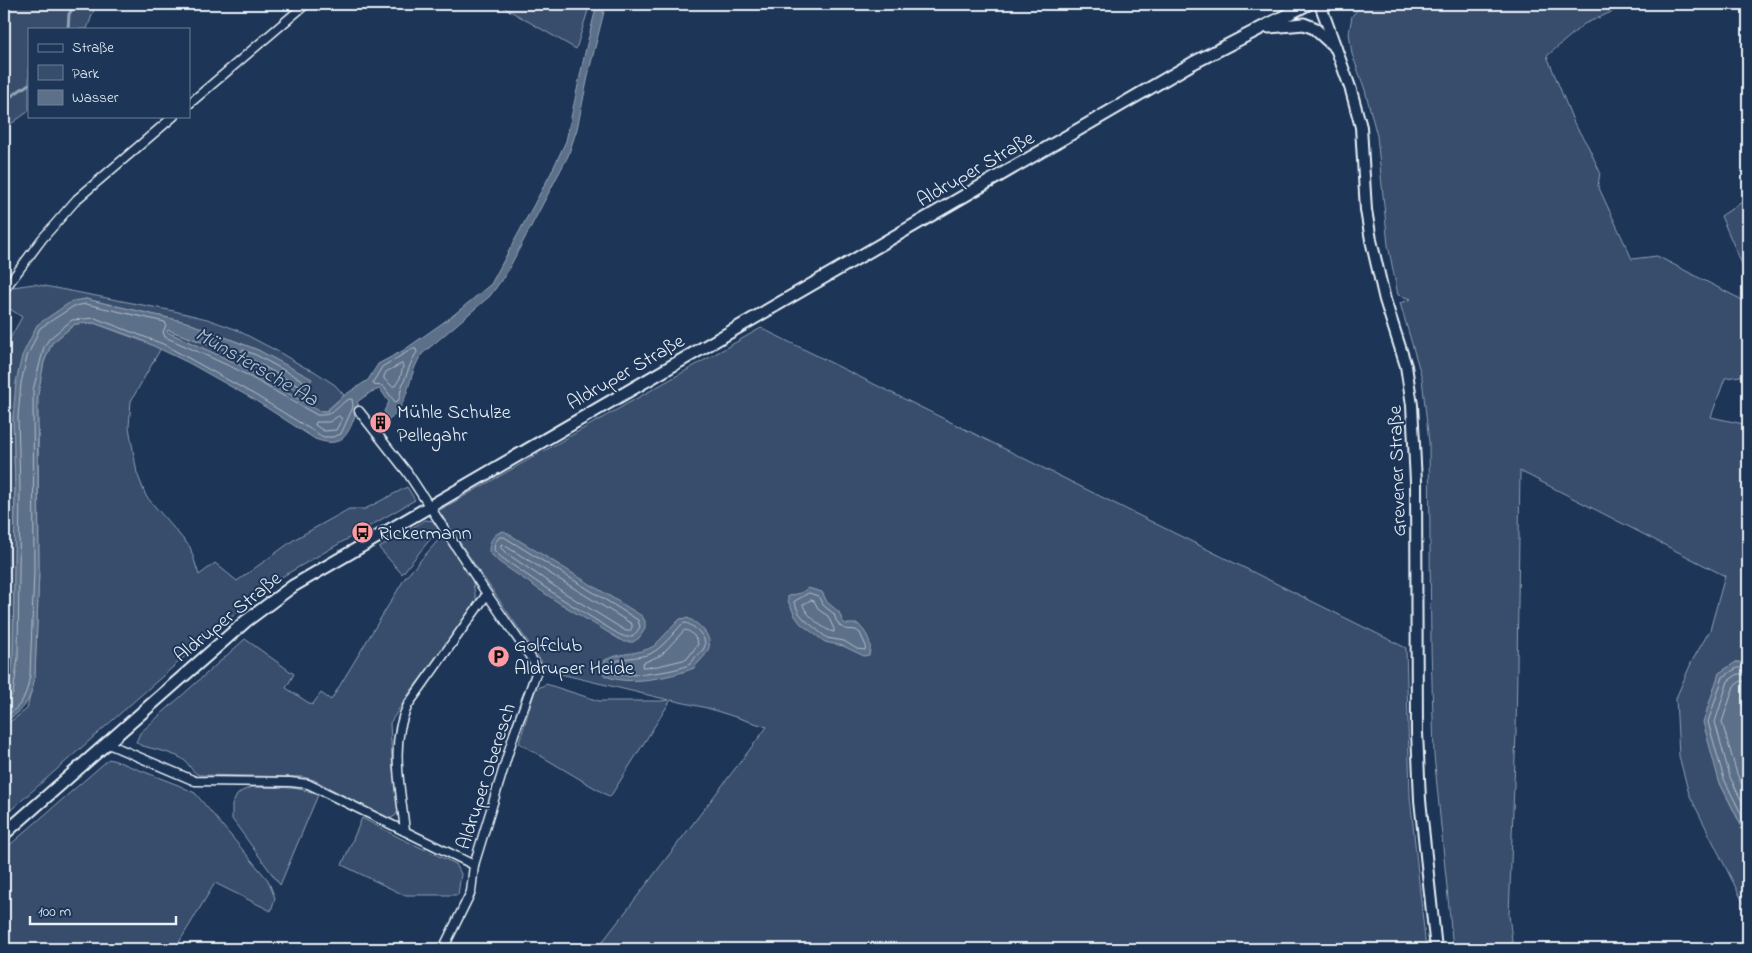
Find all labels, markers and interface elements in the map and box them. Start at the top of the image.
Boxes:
legend [28,28,190,118]
text: Straße [72,37,114,59]
text: Park [72,63,100,85]
text: Wasser [72,87,119,109]
street label: Aldruper Straße [912,125,1040,216]
water label: Münstersche Aa [189,320,324,415]
street label: Aldruper Straße [562,328,690,419]
place label: Mühle Schulze Pellegahr [397,399,511,452]
street label: Grevener Straße [1382,405,1415,537]
building icon: Mühle Schulze Pellegahr [369,410,393,434]
bus stop icon: Rickermann [350,520,374,544]
place label: Rickermann [378,520,472,549]
street label: Aldruper Straße [168,565,289,671]
place label: Golfclub Aldruper Heide [514,632,634,684]
parking icon: Golfclub Aldruper Heide [486,644,510,668]
street label: Aldruper Oberesch [450,700,525,853]
scale bar [30,893,176,925]
text: 100 m [38,901,71,923]

